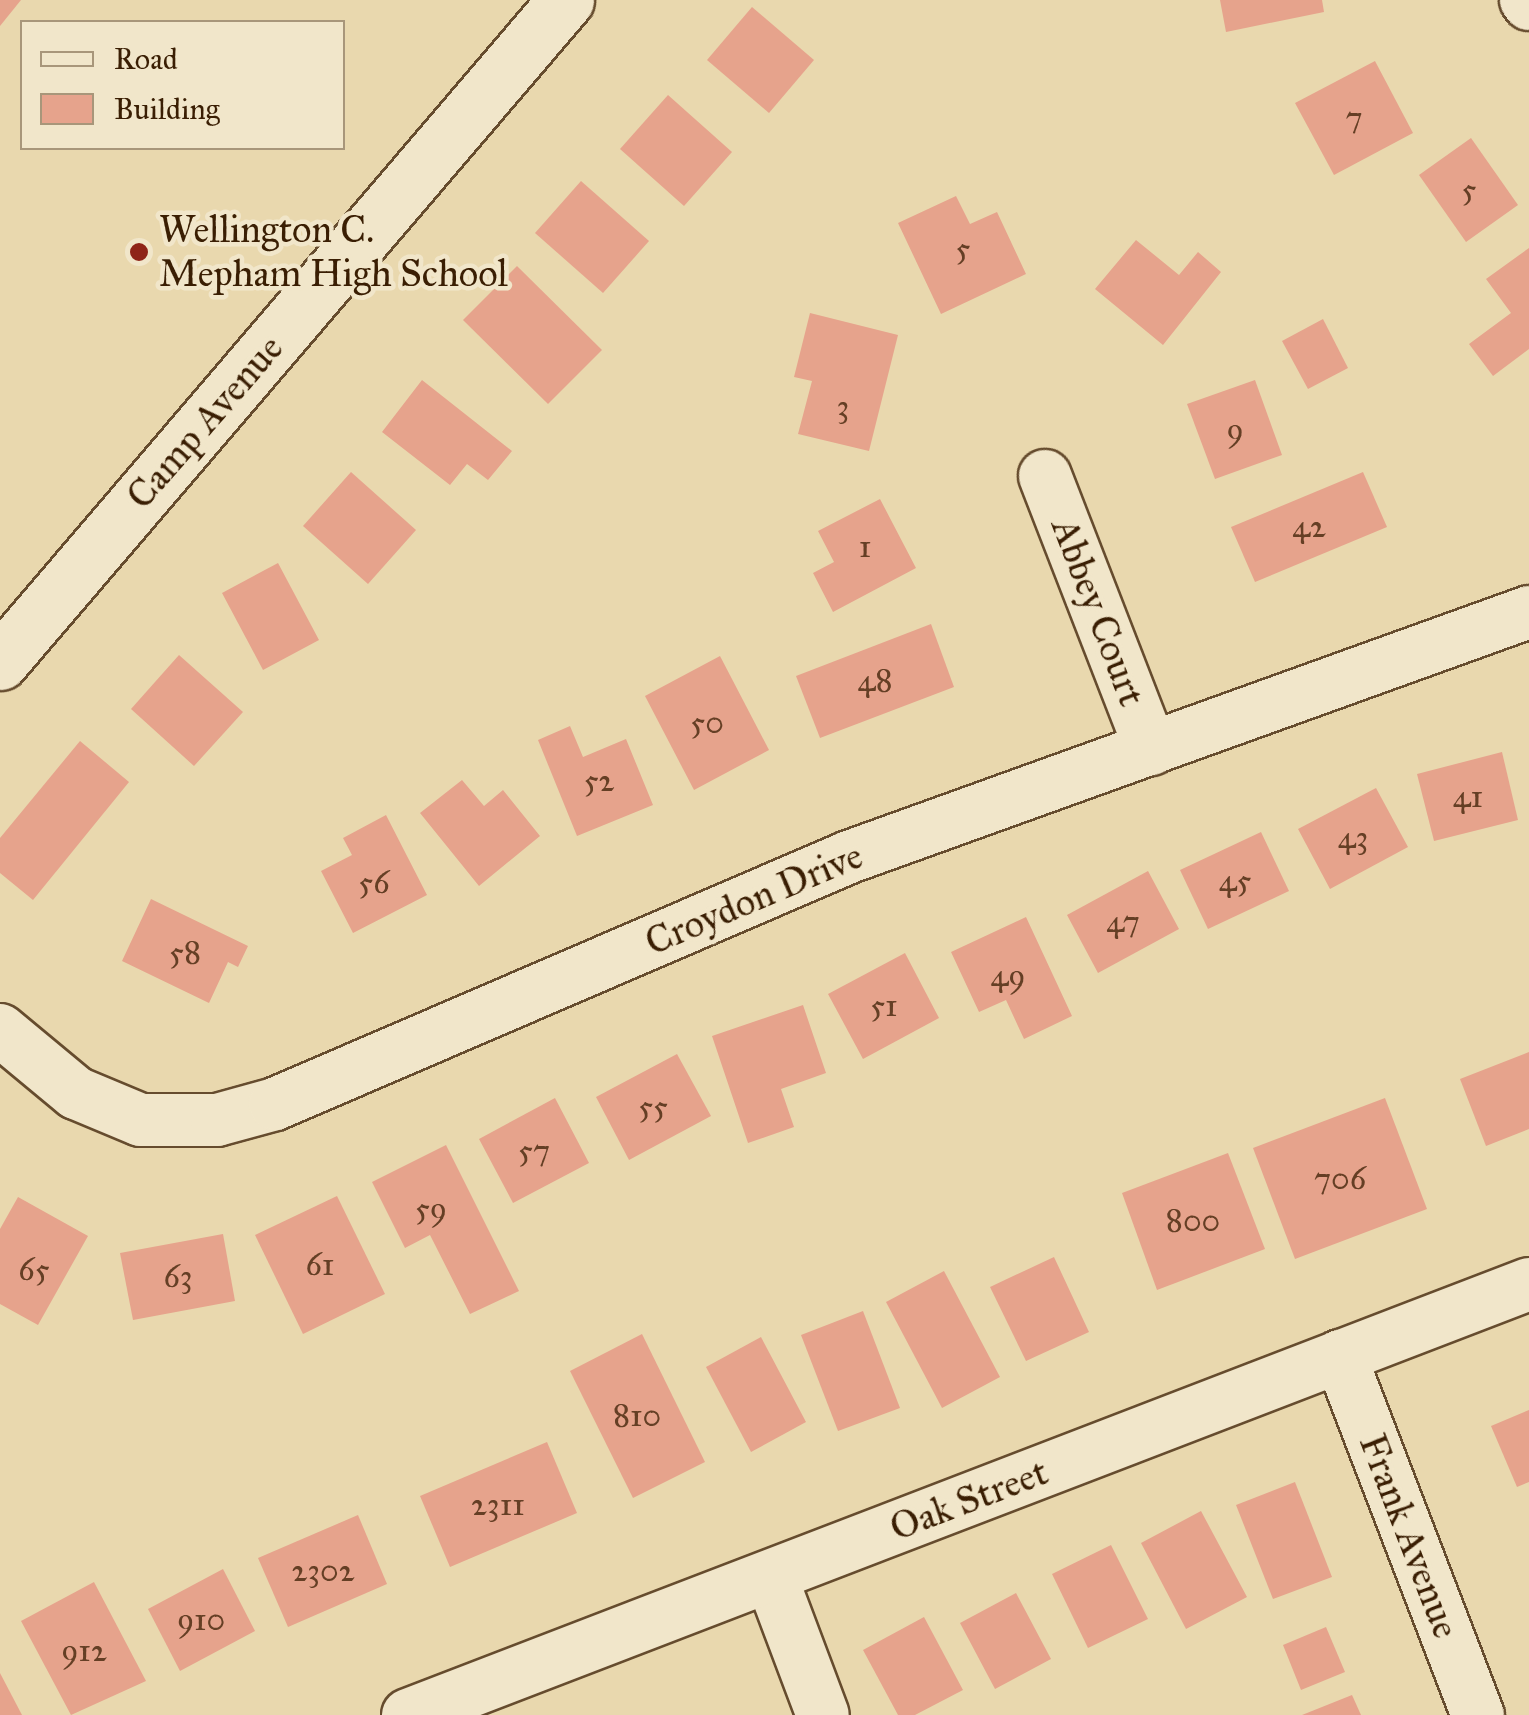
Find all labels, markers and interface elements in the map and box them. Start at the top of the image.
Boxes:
legend [20,20,345,150]
text: Road [114,41,178,77]
text: Building [114,91,220,127]
house number: 7 [1345,99,1363,137]
house number: 5 [1462,171,1476,209]
place label: Wellington C. Mepham High School [159,207,508,296]
house number: 5 [956,230,970,268]
marker: Wellington C. Mepham High School [128,241,150,263]
street label: Camp Avenue [117,326,293,518]
house number: 3 [837,388,849,426]
house number: 9 [1226,411,1244,449]
house number: 42 [1292,508,1326,546]
street label: Abbey Court [1041,512,1155,712]
house number: 1 [859,528,871,566]
house number: 48 [858,662,892,700]
house number: 50 [690,704,724,742]
house number: 52 [584,762,614,800]
house number: 41 [1453,778,1483,816]
house number: 43 [1338,819,1368,857]
street label: Croydon Drive [638,833,870,965]
house number: 45 [1219,862,1251,900]
house number: 56 [358,864,390,902]
house number: 47 [1106,903,1140,941]
house number: 58 [169,934,201,972]
house number: 49 [990,957,1026,995]
house number: 51 [870,987,898,1025]
house number: 55 [638,1088,668,1126]
house number: 57 [518,1132,550,1170]
house number: 706 [1314,1160,1366,1198]
house number: 59 [415,1190,447,1228]
house number: 800 [1166,1202,1220,1240]
house number: 61 [306,1246,334,1284]
house number: 65 [18,1251,50,1289]
house number: 63 [163,1258,193,1296]
house number: 810 [613,1397,661,1435]
street label: Frank Avenue [1349,1428,1469,1644]
street label: Oak Street [884,1449,1054,1551]
house number: 2311 [471,1486,525,1524]
house number: 2302 [292,1552,354,1590]
house number: 910 [177,1601,225,1639]
house number: 912 [61,1632,107,1670]

